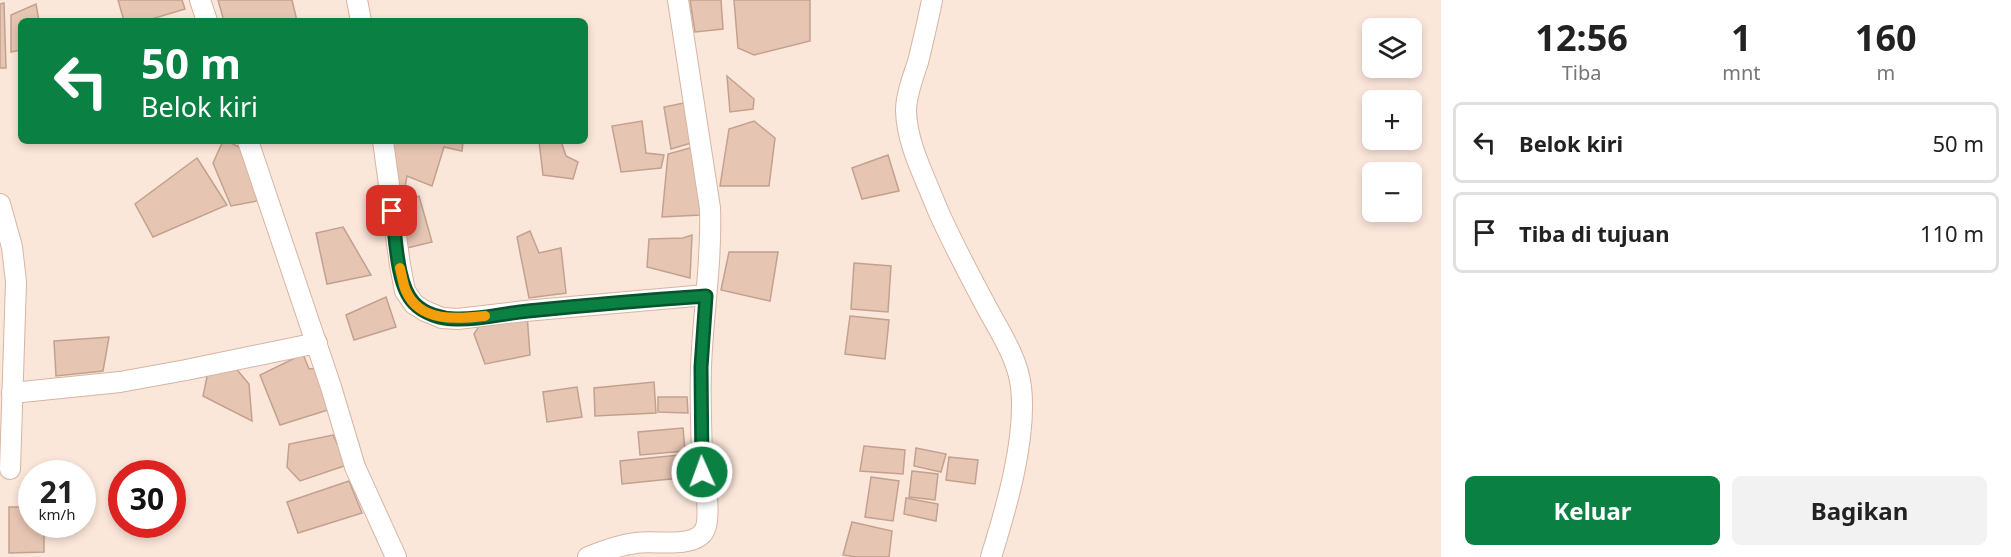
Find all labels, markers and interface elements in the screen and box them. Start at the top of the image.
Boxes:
text: 12:56 [1535,13,1628,62]
text: 1 [1731,13,1752,62]
text: 160 [1855,13,1917,62]
map controls [1362,18,1422,222]
button: layers [1362,18,1422,78]
text: 50 m [141,34,241,91]
icon: left [42,42,120,120]
text: Tiba [1562,59,1602,86]
text: mnt [1722,59,1760,86]
text: m [1876,59,1895,86]
text: Belok kiri [141,88,258,125]
button: + [1362,90,1422,150]
icon: left [1468,126,1501,159]
text: Belok kiri [1519,128,1623,158]
text: 50 m [1933,128,1984,158]
button: − [1362,162,1422,222]
pin [366,185,417,236]
icon: arrive [375,194,408,227]
icon: arrive [1468,216,1501,249]
text: Tiba di tujuan [1519,218,1669,248]
text: 110 m [1920,218,1984,248]
position arrow [670,440,734,504]
speed limit sign: 30 [108,460,186,538]
text: 21 [40,471,74,512]
button: Keluar [1465,476,1720,545]
button: Bagikan [1732,476,1987,545]
text: km/h [39,504,75,524]

